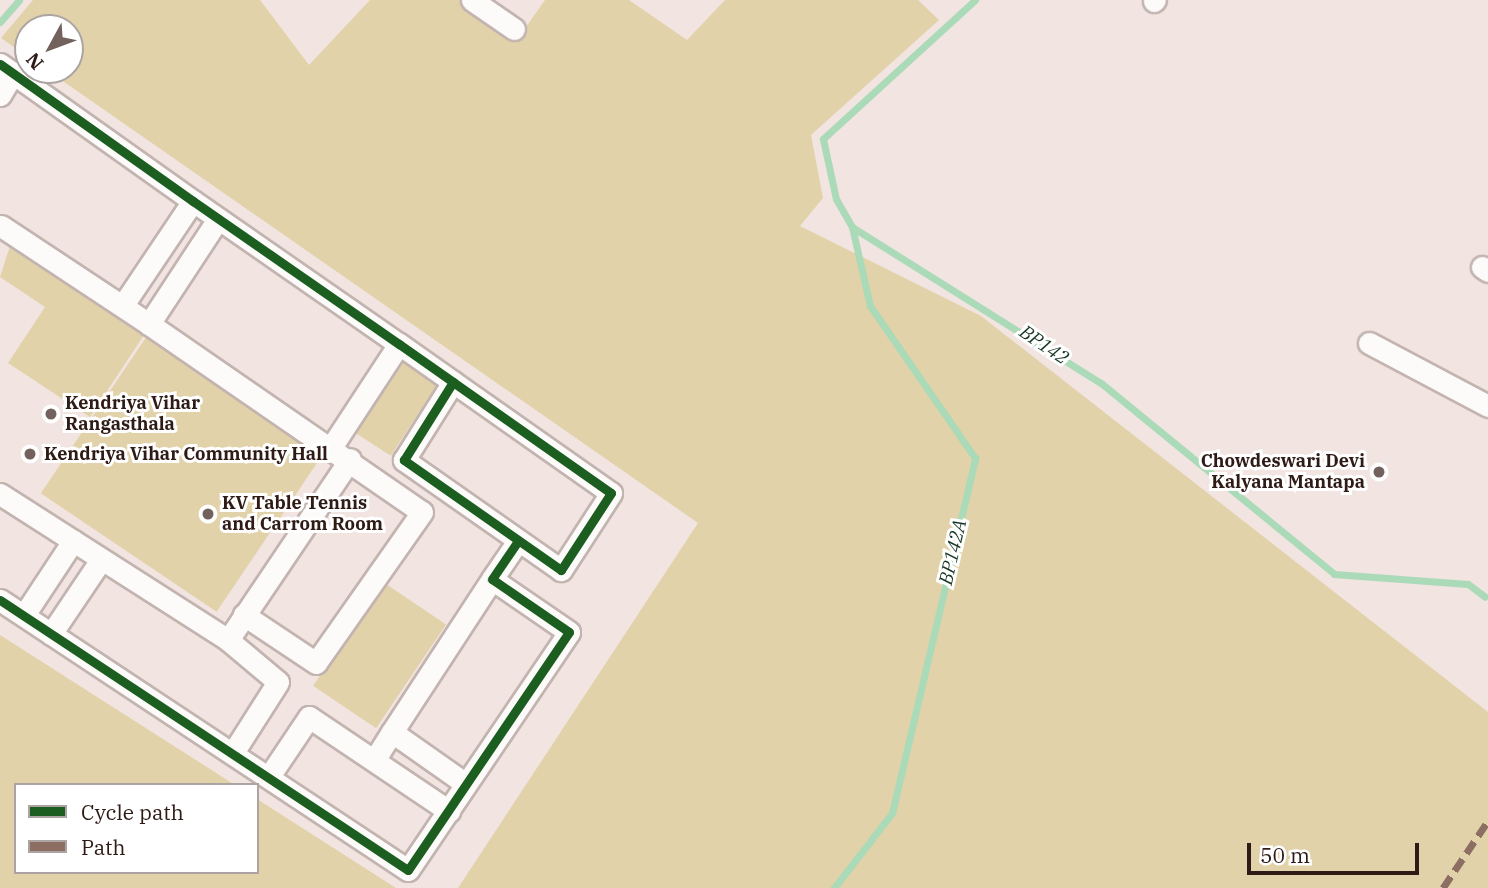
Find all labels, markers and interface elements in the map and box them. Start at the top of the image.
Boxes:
north arrow [14,14,84,84]
text: N [21,48,49,75]
water label: BP142 [1015,320,1073,370]
place label: Kendriya Vihar Rangasthala [65,393,200,436]
marker: Kendriya Vihar Rangasthala [43,406,59,422]
place label: Kendriya Vihar Community Hall [44,443,328,465]
marker: Kendriya Vihar Community Hall [22,446,38,462]
place label: Chowdeswari Devi Kalyana Mantapa [1201,451,1365,494]
marker: Chowdeswari Devi Kalyana Mantapa [1371,464,1387,480]
place label: KV Table Tennis and Carrom Room [222,493,383,536]
marker: KV Table Tennis and Carrom Room [200,506,216,522]
water label: BP142A [934,517,972,587]
legend [14,783,259,874]
text: Cycle path [81,798,184,826]
scale bar [1250,828,1422,872]
text: Path [81,833,126,861]
text: 50 m [1260,841,1310,869]

